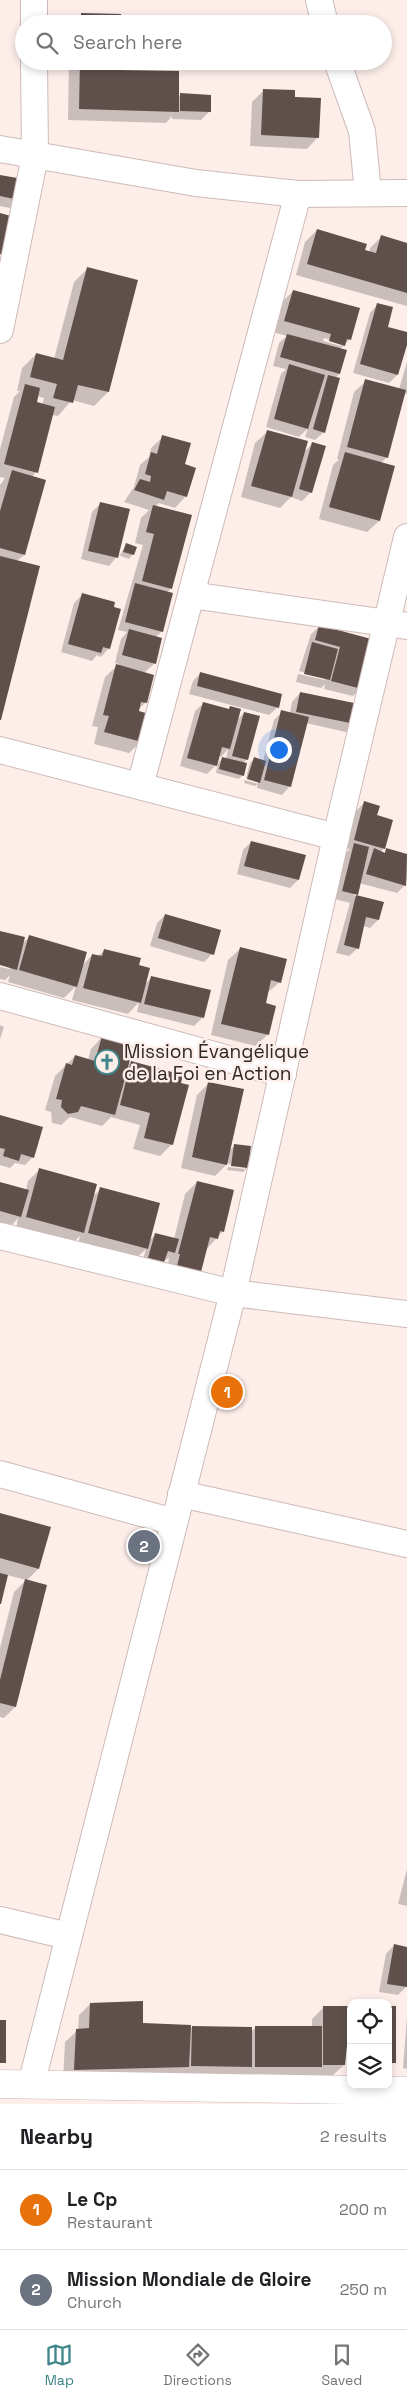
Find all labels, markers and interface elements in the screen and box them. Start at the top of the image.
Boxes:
search box [15,15,392,70]
icon: search [33,29,61,57]
text: Search here [73,30,183,55]
your location [266,737,292,763]
place label: Mission Évangélique de la Foi en Action [124,1039,309,1086]
church icon: Mission Évangélique de la Foi en Action [94,1049,120,1075]
pin: 1 [211,1373,243,1411]
pin: 2 [128,1527,160,1565]
map controls [347,1999,392,2089]
button: locate [347,1999,392,2044]
button: layers [347,2044,392,2089]
text: Nearby [20,2123,93,2150]
text: 2 results [320,2126,387,2147]
text: Le Cp [67,2187,117,2212]
text: 1 [32,2199,40,2220]
text: 200 m [339,2199,387,2220]
text: Restaurant [67,2212,153,2233]
text: Mission Mondiale de Gloire [67,2267,311,2292]
text: 2 [31,2279,41,2300]
text: 250 m [340,2279,387,2300]
text: Church [67,2292,122,2313]
tab: Map [45,2341,74,2389]
tab: Directions [163,2341,232,2389]
tab: Saved [321,2341,362,2389]

